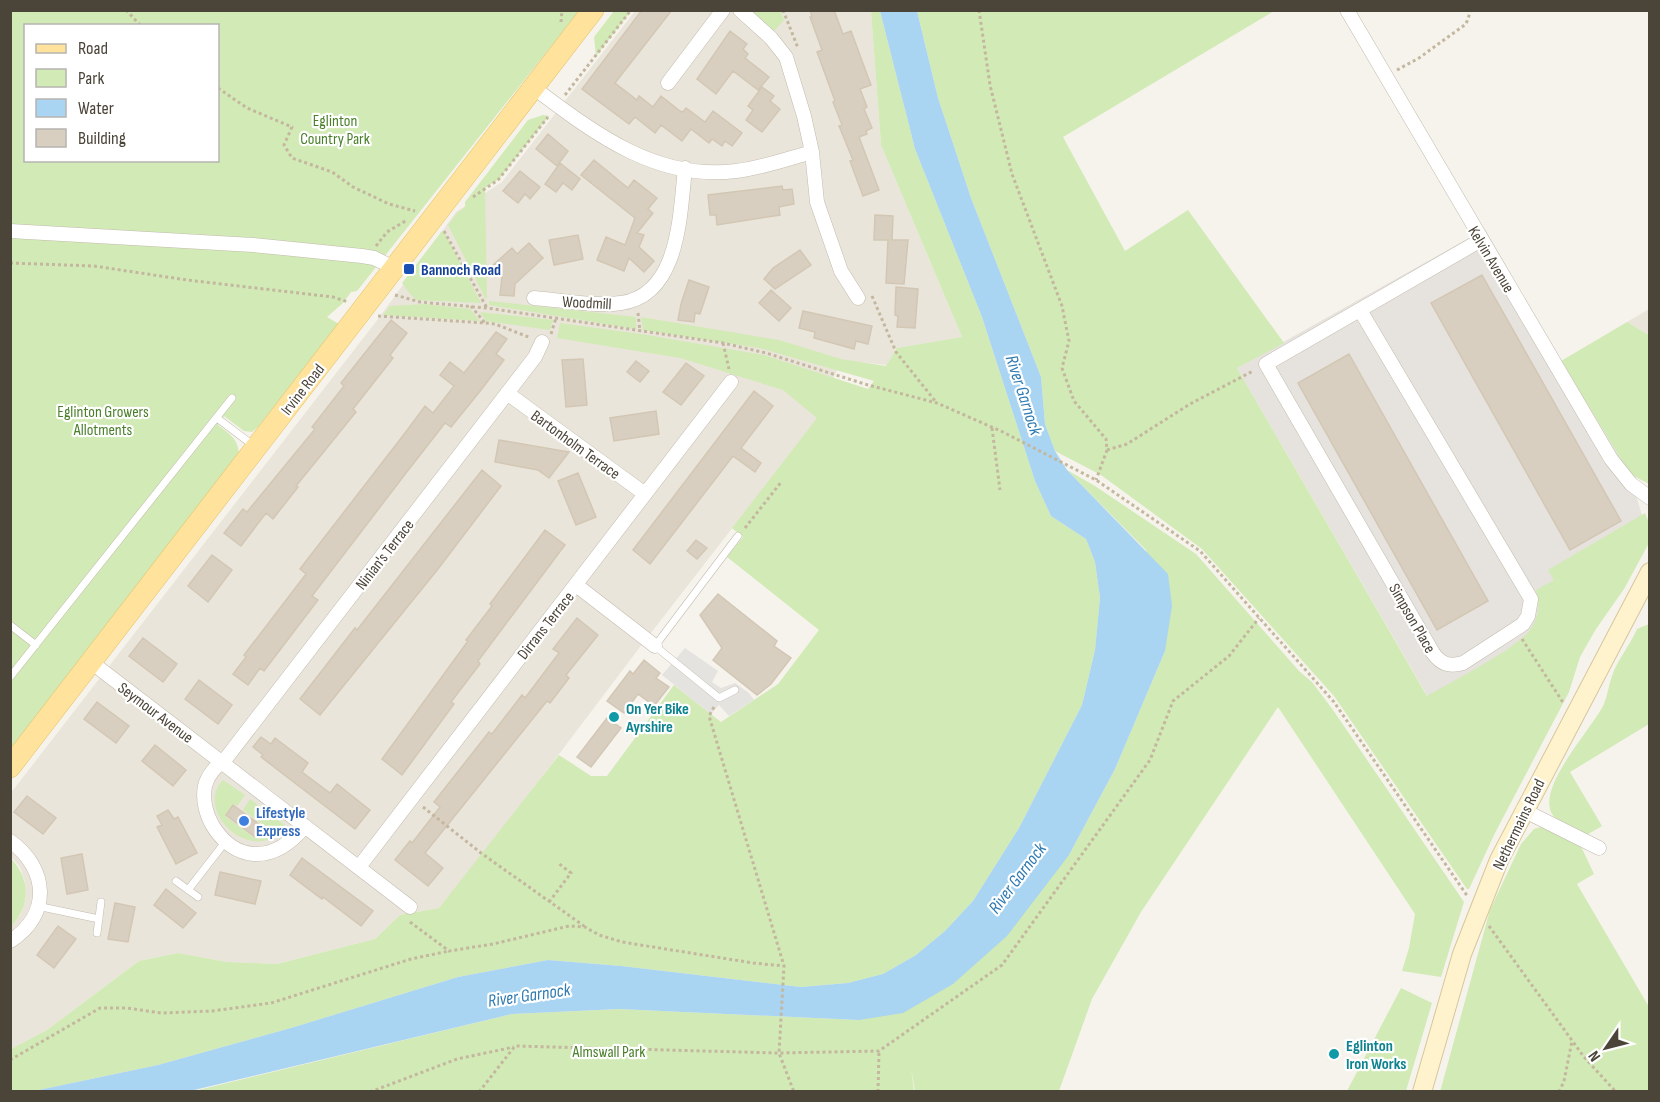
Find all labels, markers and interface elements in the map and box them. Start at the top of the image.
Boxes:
legend [24,24,219,162]
text: Road [78,38,108,59]
text: Park [78,68,104,89]
text: Water [78,98,114,119]
park label: Eglinton Country Park [300,112,370,149]
text: Building [78,128,126,149]
street label: Kelvin Avenue [1463,223,1518,296]
place label: Bannoch Road [421,261,501,280]
marker: Bannoch Road [402,262,416,276]
street label: Woodmill [562,293,612,314]
water label: River Garnock [1001,353,1047,439]
street label: Irvine Road [277,361,329,419]
park label: Eglinton Growers Allotments [57,403,149,440]
street label: Bartonholm Terrace [527,407,623,484]
street label: Ninian's Terrace [352,516,419,594]
street label: Simpson Place [1384,581,1439,657]
street label: Dirrans Terrace [514,588,579,664]
street label: Seymour Avenue [114,679,196,748]
place label: On Yer Bike Ayrshire [625,700,689,737]
marker: On Yer Bike Ayrshire [607,710,621,724]
street label: Nethermains Road [1489,776,1549,873]
place label: Lifestyle Express [256,804,306,841]
marker: Lifestyle Express [237,814,251,828]
water label: River Garnock [984,838,1051,918]
water label: River Garnock [487,979,573,1012]
north arrow [1576,1018,1636,1078]
place label: Eglinton Iron Works [1346,1037,1406,1074]
park label: Almswall Park [572,1043,645,1062]
marker: Eglinton Iron Works [1327,1047,1341,1061]
text: N [1585,1047,1605,1065]

